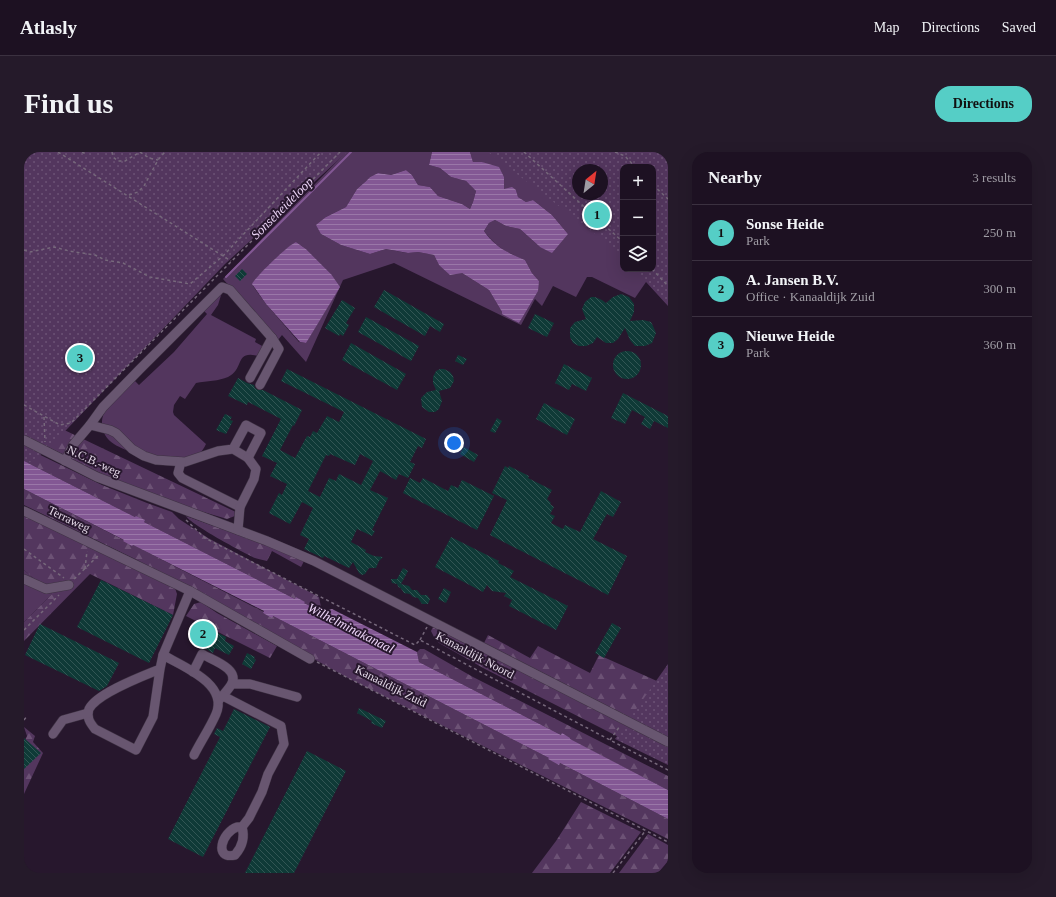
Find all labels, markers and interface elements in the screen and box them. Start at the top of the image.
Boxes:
text: Atlasly [20,17,77,38]
text: Map [874,20,899,35]
text: Directions [921,20,980,35]
text: Saved [1002,20,1036,35]
button: Directions [935,86,1032,122]
text: Find us [24,88,114,119]
north arrow [572,164,608,200]
map controls [620,164,656,272]
button: + [620,164,656,200]
text: Nearby [708,168,762,187]
text: 3 results [972,170,1016,185]
water label: Sonseheideloop [248,173,317,242]
pin: 1 [584,200,610,230]
button: − [620,200,656,236]
text: Sonse Heide [746,216,824,232]
text: 1 [718,225,724,240]
text: 250 m [983,225,1016,240]
text: Park [746,233,770,248]
button: layers [620,236,656,272]
text: A. Jansen B.V. [746,272,839,288]
text: 2 [718,281,724,296]
text: 300 m [983,281,1016,296]
text: Office · Kanaaldijk Zuid [746,289,875,304]
text: Nieuwe Heide [746,328,835,344]
text: 3 [718,337,724,352]
text: 360 m [983,337,1016,352]
pin: 3 [67,343,93,373]
text: Park [746,345,770,360]
your location [444,433,464,453]
street label: N.C.B.-weg [65,442,123,480]
street label: Terraweg [46,503,92,535]
water label: Wilhelminakanaal [305,600,397,656]
pin: 2 [190,619,216,649]
street label: Kanaaldijk Noord [434,629,516,681]
street label: Kanaaldijk Zuid [353,662,429,710]

